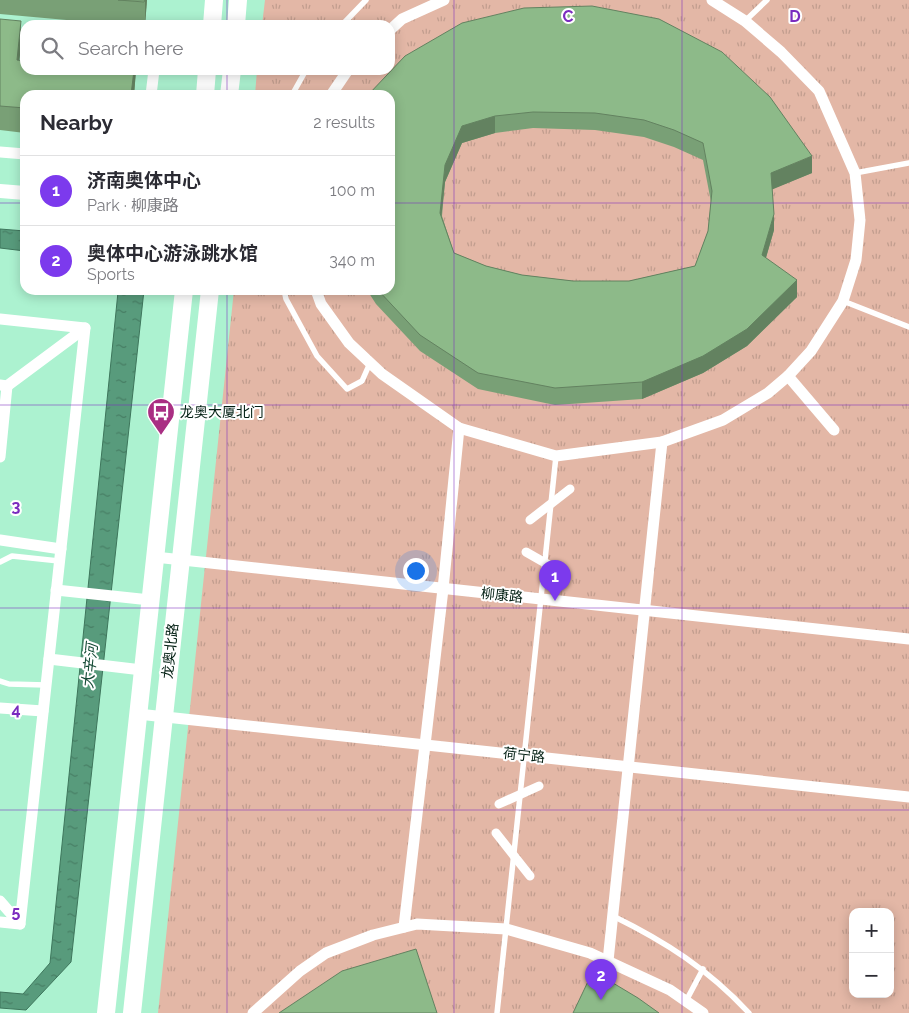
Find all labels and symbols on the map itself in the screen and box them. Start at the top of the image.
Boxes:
text: C [563,7,574,26]
text: D [789,7,801,26]
bus stop icon: 龙奥大厦北门 [146,397,176,436]
place label: 龙奥大厦北门 [180,404,264,420]
text: 3 [12,497,21,516]
your location [403,558,429,584]
pin: 1 [539,560,571,601]
street label: 柳康路 [480,585,524,605]
street label: 龙奥北路 [159,622,181,680]
water label: 大辛河 [79,640,102,689]
text: 4 [11,700,21,719]
street label: 荷宁路 [502,745,546,765]
text: 5 [12,902,21,921]
pin: 2 [585,959,617,1000]

